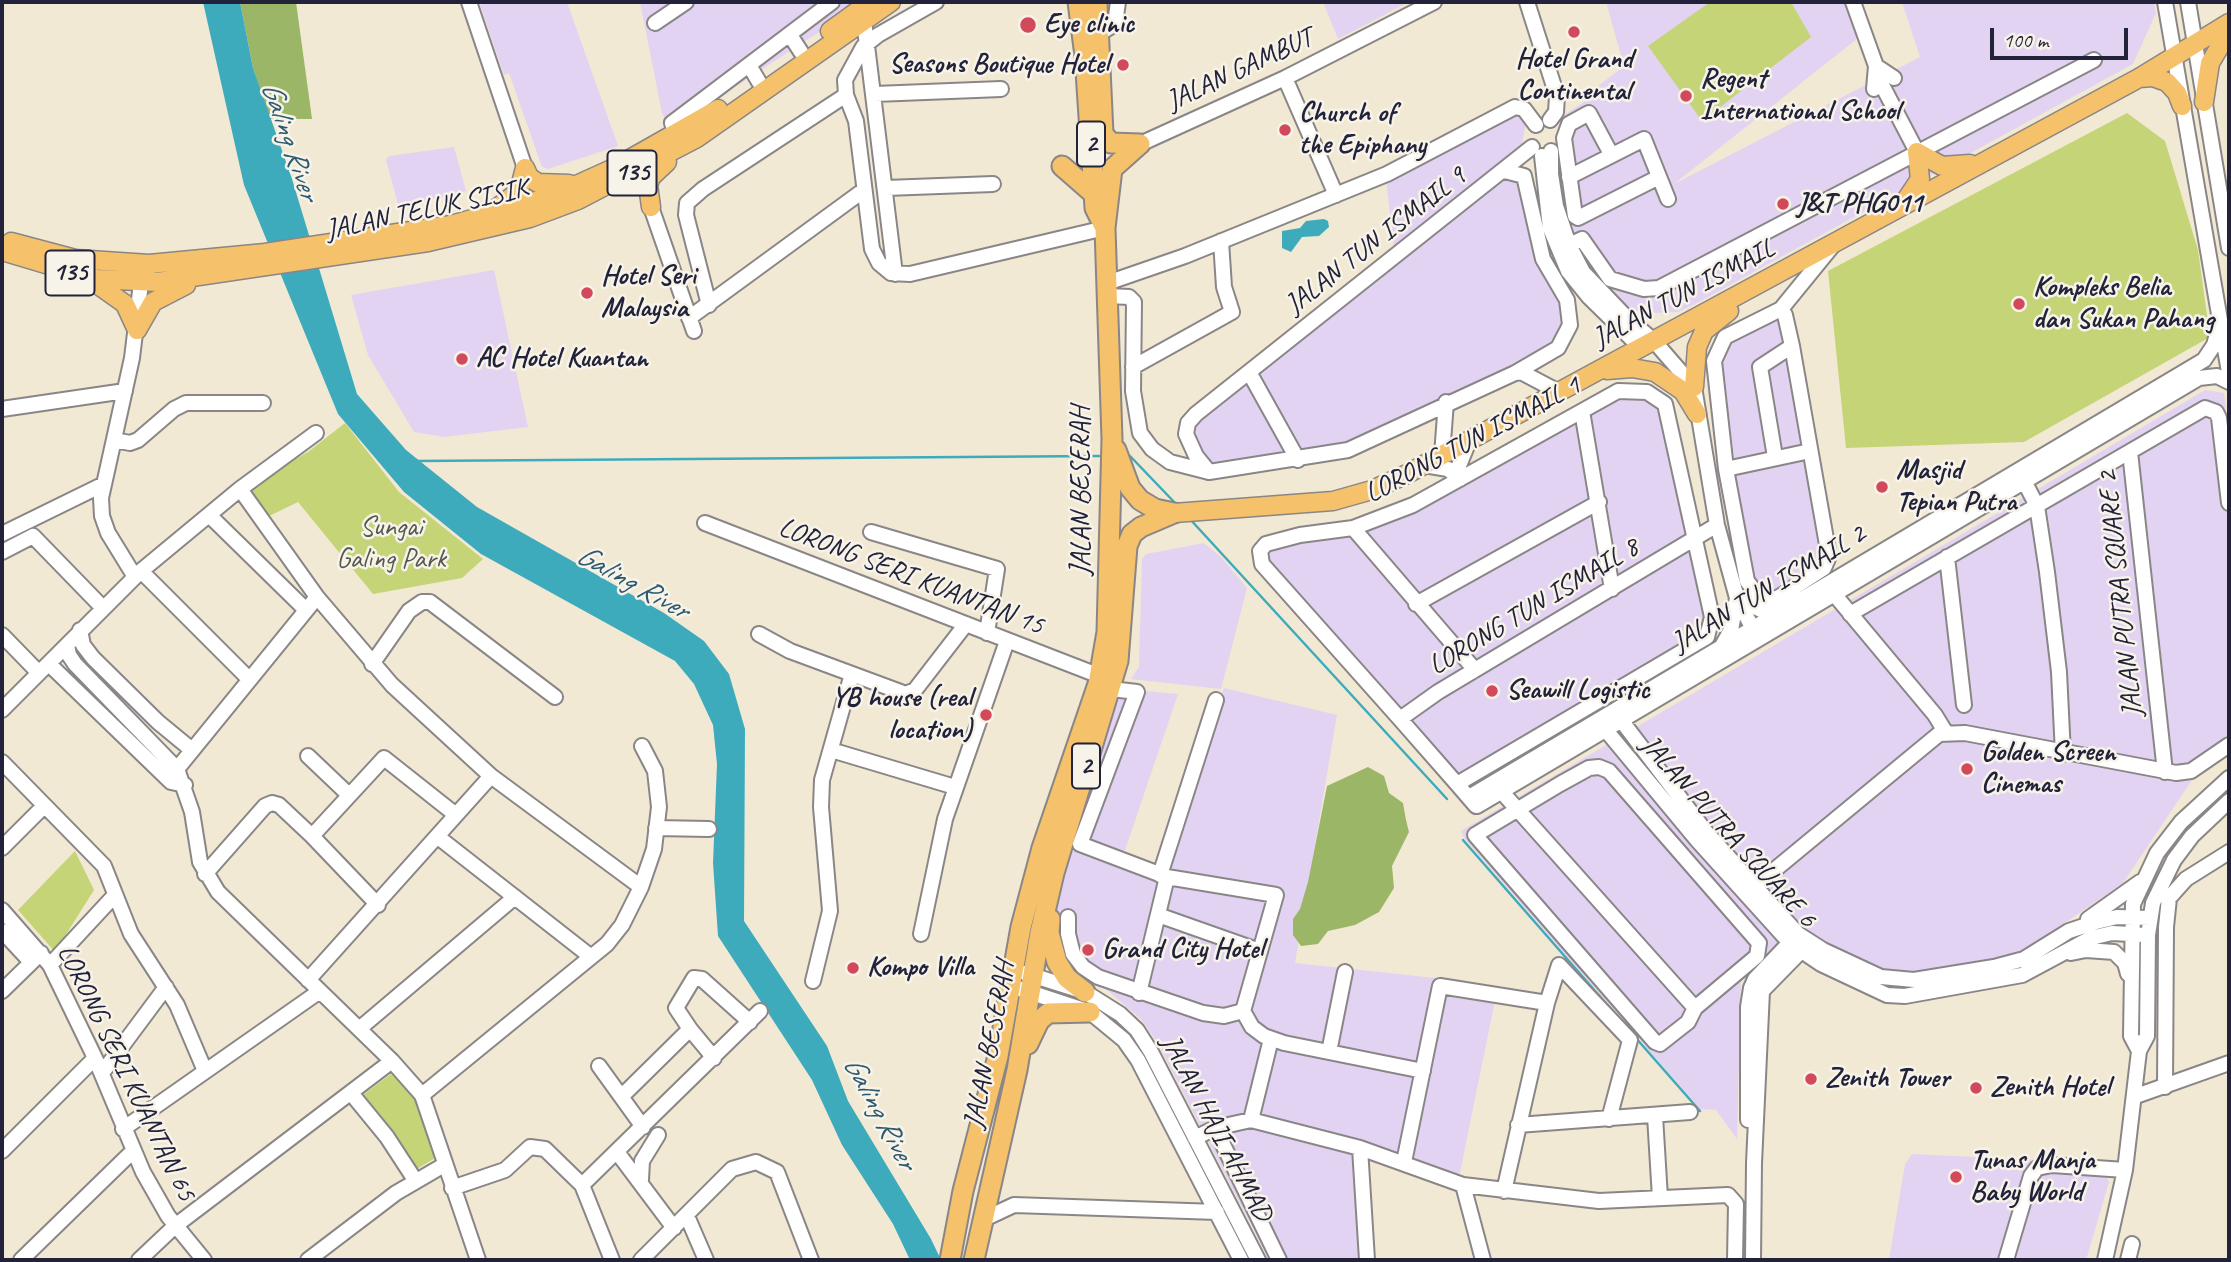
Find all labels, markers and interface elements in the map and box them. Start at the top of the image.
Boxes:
place label: Eye clinic [1044,8,1134,42]
scale bar [1993,14,2131,58]
marker: Eye clinic [1018,15,1038,35]
street label: JALAN GAMBUT [1161,21,1319,119]
marker: Hotel Grand Continental [1566,24,1582,40]
text: 100 m [2003,27,2048,53]
place label: Hotel Grand Continental [1516,43,1632,109]
place label: Seasons Boutique Hotel [889,48,1109,82]
marker: Seasons Boutique Hotel [1115,57,1131,73]
place label: Regent International School [1700,63,1900,129]
water label: Galing River [252,77,326,205]
marker: Regent International School [1678,88,1694,104]
place label: Church of the Epiphany [1299,97,1426,163]
road number: 2 [1077,122,1105,167]
marker: Church of the Epiphany [1277,122,1293,138]
road number: 135 [608,150,656,196]
street label: JALAN TUN ISMAIL 9 [1279,160,1473,322]
street label: JALAN TELUK SISIK [323,172,531,248]
place label: J&T PHG011 [1797,187,1922,221]
marker: J&T PHG011 [1775,196,1791,212]
street label: JALAN TUN ISMAIL [1588,232,1780,356]
road number: 135 [46,250,94,296]
place label: Hotel Seri Malaysia [601,260,696,326]
place label: Kompleks Belia dan Sukan Pahang [2033,271,2214,337]
marker: Hotel Seri Malaysia [579,285,595,301]
marker: Kompleks Belia dan Sukan Pahang [2011,296,2027,312]
place label: AC Hotel Kuantan [476,342,648,376]
marker: AC Hotel Kuantan [454,351,470,367]
street label: LORONG TUN ISMAIL 1 [1360,369,1586,511]
street label: JALAN BESERAH [1065,406,1099,576]
place label: Masjid Tepian Putra [1896,454,2017,520]
street label: JALAN PUTRA SQUARE 2 [2091,469,2151,719]
marker: Masjid Tepian Putra [1874,479,1890,495]
park label: Sungai Galing Park [336,511,446,577]
street label: LORONG SERI KUANTAN 15 [774,511,1048,643]
street label: JALAN TUN ISMAIL 2 [1666,518,1872,660]
street label: LORONG TUN ISMAIL 8 [1423,531,1645,683]
water label: Galing River [570,538,694,628]
place label: Seawill Logistic [1506,674,1649,708]
place label: YB house (real location) [832,682,972,748]
marker: Seawill Logistic [1484,683,1500,699]
marker: YB house (real location) [978,707,994,723]
street label: JALAN PUTRA SQUARE 6 [1633,729,1823,935]
place label: Golden Screen Cinemas [1981,736,2115,802]
road number: 2 [1072,744,1100,788]
marker: Golden Screen Cinemas [1959,761,1975,777]
place label: Grand City Hotel [1102,933,1263,967]
street label: LORONG SERI KUANTAN 65 [49,939,203,1207]
marker: Grand City Hotel [1080,942,1096,958]
place label: Kompo Villa [867,951,974,985]
street label: JALAN BESERAH [957,959,1023,1131]
marker: Kompo Villa [845,960,861,976]
street label: JALAN HAJI AHMAD [1153,1029,1279,1227]
water label: Galing River [834,1051,924,1175]
place label: Zenith Tower [1825,1062,1949,1096]
marker: Zenith Tower [1803,1071,1819,1087]
place label: Zenith Hotel [1990,1071,2110,1105]
marker: Zenith Hotel [1968,1080,1984,1096]
place label: Tunas Manja Baby World [1970,1144,2095,1210]
marker: Tunas Manja Baby World [1948,1169,1964,1185]

